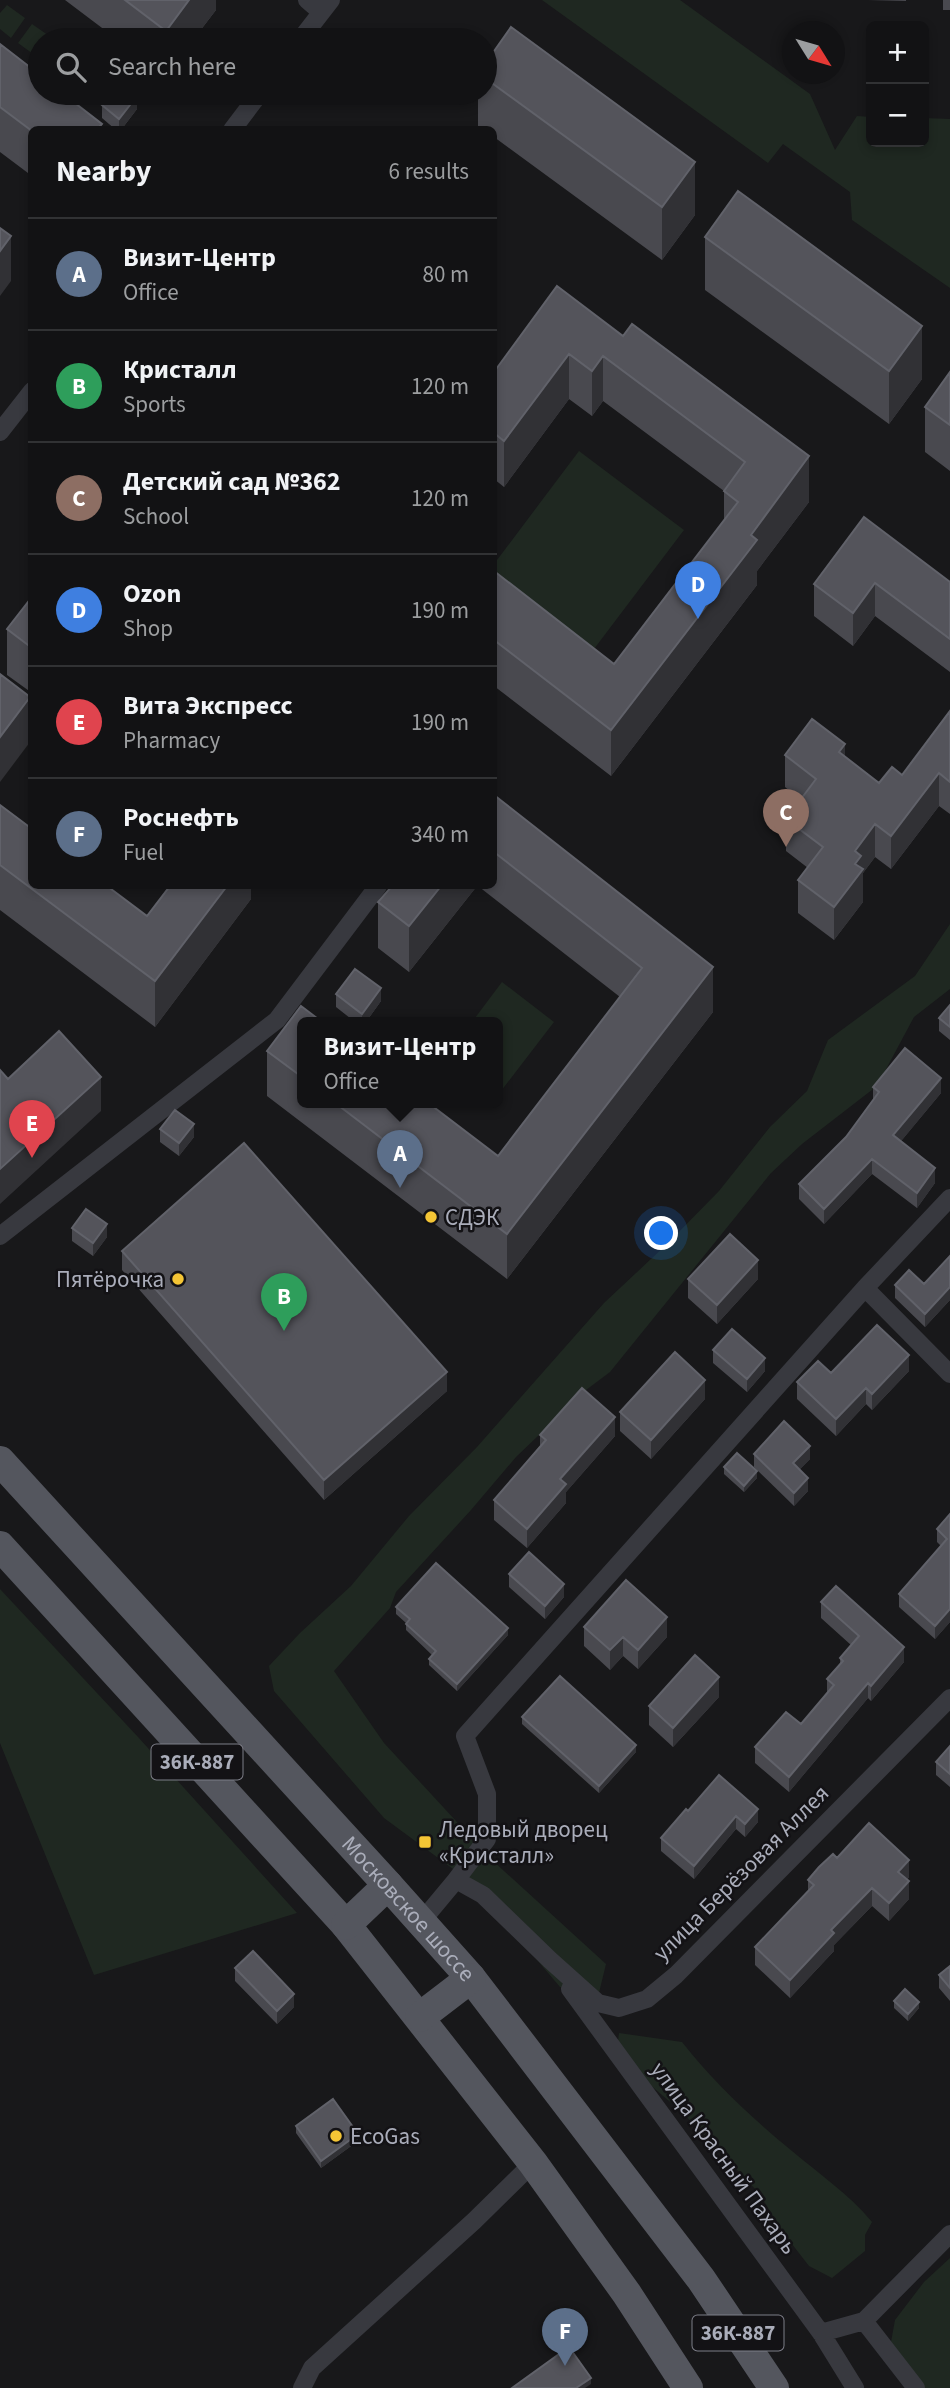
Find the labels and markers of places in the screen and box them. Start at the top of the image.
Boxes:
pin: D [675,561,721,619]
pin: C [763,789,809,847]
pin: E [9,1100,55,1158]
pin: A [377,1130,423,1188]
place label: СДЭК [445,1201,500,1234]
marker: СДЭК [423,1209,439,1225]
place label: Пятёрочка [56,1263,164,1296]
marker: Пятёрочка [170,1271,186,1287]
pin: B [261,1273,307,1331]
place label: Ледовый дворец «Кристалл» [439,1813,608,1872]
marker: Ледовый дворец «Кристалл» [417,1834,433,1850]
place label: EcoGas [350,2120,420,2153]
marker: EcoGas [328,2128,344,2144]
pin: F [542,2308,588,2366]

